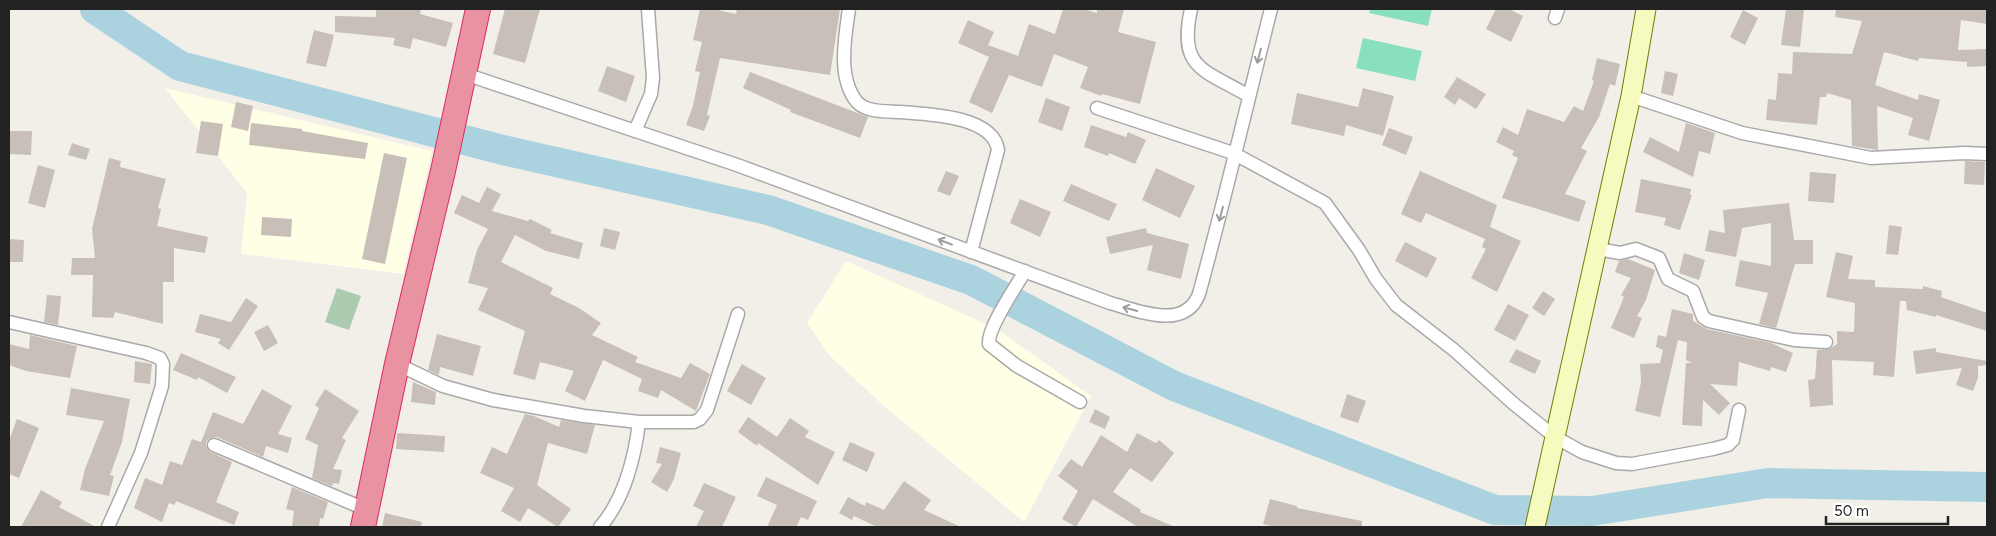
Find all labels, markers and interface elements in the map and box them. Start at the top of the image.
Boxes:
one-way arrow [1254,47,1263,63]
one-way arrow [1216,205,1225,221]
one-way arrow [938,237,953,246]
one-way arrow [1123,303,1139,313]
scale bar [1826,494,1948,526]
text: 50 m [1834,502,1869,520]

